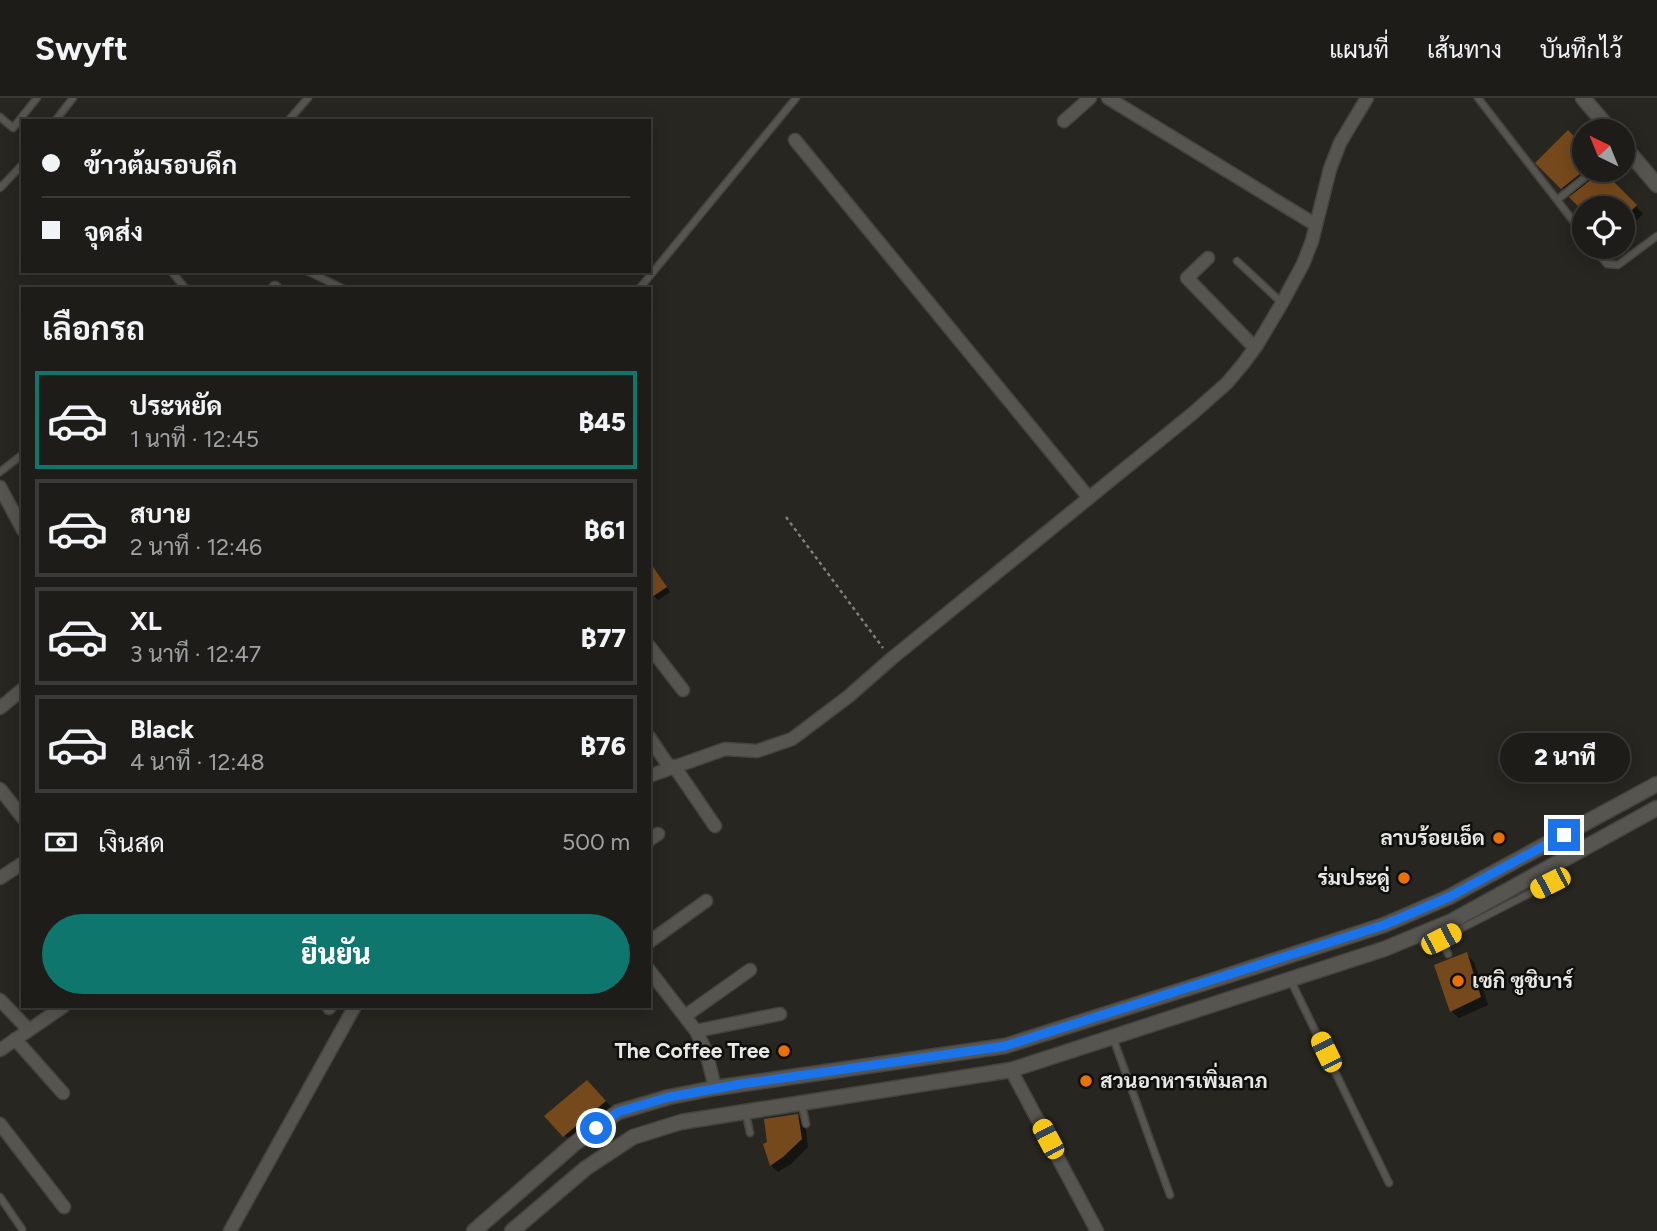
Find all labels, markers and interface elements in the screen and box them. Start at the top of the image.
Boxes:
text: Swyft [35,29,128,68]
text: แผนที่ [1329,35,1389,64]
text: เส้นทาง [1427,35,1502,64]
text: บันทึกไว้ [1540,35,1622,64]
north arrow [1572,119,1634,182]
map controls [1572,119,1635,259]
text: ข้าวต้มรอบดึก [84,149,237,181]
button: locate [1572,196,1635,259]
text: จุดส่ง [84,216,143,248]
text: เลือกรถ [42,310,145,348]
icon: car [46,389,109,452]
text: ประหยัด [130,390,223,422]
text: ฿45 [578,406,626,438]
text: 1 นาที · 12:45 [130,425,259,453]
icon: car [46,497,109,560]
text: สบาย [130,498,191,530]
text: ฿61 [584,514,626,546]
text: 2 นาที · 12:46 [130,533,262,561]
icon: car [46,605,109,668]
text: XL [130,605,162,637]
text: ฿77 [581,622,626,654]
text: 3 นาที · 12:47 [130,640,261,668]
icon: car [46,713,109,776]
text: Black [130,713,194,745]
text: ฿76 [580,730,626,762]
callout: 2 นาที [1499,734,1629,782]
text: 2 นาที [1534,743,1596,771]
text: 4 นาที · 12:48 [130,748,265,776]
route end [1548,819,1580,851]
icon: cash [42,823,80,861]
place label: ลาบร้อยเอ็ด [1380,824,1485,850]
text: เงินสด [98,827,165,859]
text: 500 m [562,828,630,856]
marker: ลาบร้อยเอ็ด [1491,830,1507,846]
car [1527,864,1574,902]
place label: ร่มประดู่ [1317,865,1390,892]
marker: ร่มประดู่ [1396,870,1412,886]
button: ยืนยัน [42,914,630,994]
car [1418,920,1465,958]
place label: เซกิ ซูชิบาร์ [1472,968,1574,995]
marker: เซกิ ซูชิบาร์ [1450,973,1466,989]
car [1308,1029,1345,1075]
place label: The Coffee Tree [614,1038,770,1063]
marker: The Coffee Tree [776,1043,792,1059]
place label: สวนอาหารเพิ่มลาภ [1100,1062,1268,1093]
marker: สวนอาหารเพิ่มลาภ [1078,1073,1094,1089]
route start [580,1112,612,1144]
car [1029,1116,1068,1162]

